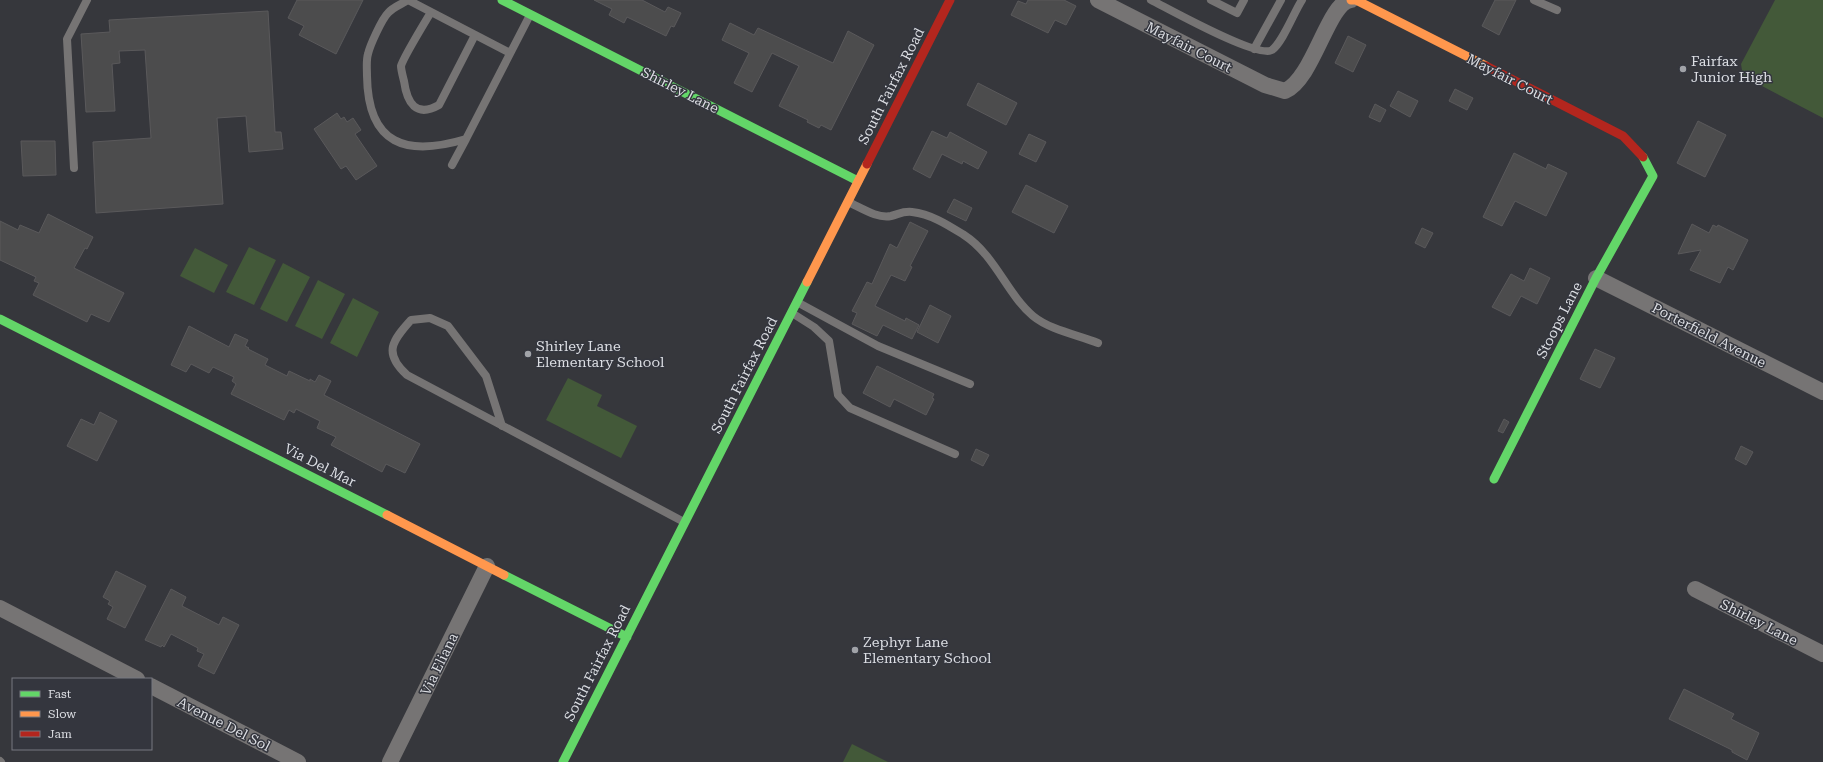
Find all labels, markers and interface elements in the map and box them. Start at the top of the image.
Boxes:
street label: Mayfair Court [1144,19,1234,75]
street label: South Fairfax Road [855,25,927,147]
street label: Mayfair Court [1465,51,1555,107]
place label: Fairfax Junior High [1691,53,1772,85]
street label: Shirley Lane [639,64,722,117]
marker: Fairfax Junior High [1678,64,1688,74]
street label: Stoops Lane [1533,279,1585,361]
street label: Porterfield Avenue [1649,299,1769,371]
street label: South Fairfax Road [708,314,780,436]
place label: Shirley Lane Elementary School [536,338,665,370]
marker: Shirley Lane Elementary School [523,349,533,359]
street label: Via Del Mar [282,440,359,490]
street label: Shirley Lane [1718,596,1801,649]
street label: South Fairfax Road [561,602,633,724]
street label: Via Eliana [417,630,461,698]
place label: Zephyr Lane Elementary School [863,634,992,666]
marker: Zephyr Lane Elementary School [850,645,860,655]
legend [12,678,152,750]
text: Fast [48,687,72,701]
street label: Avenue Del Sol [175,694,274,755]
text: Slow [48,707,76,721]
text: Jam [48,727,72,741]

